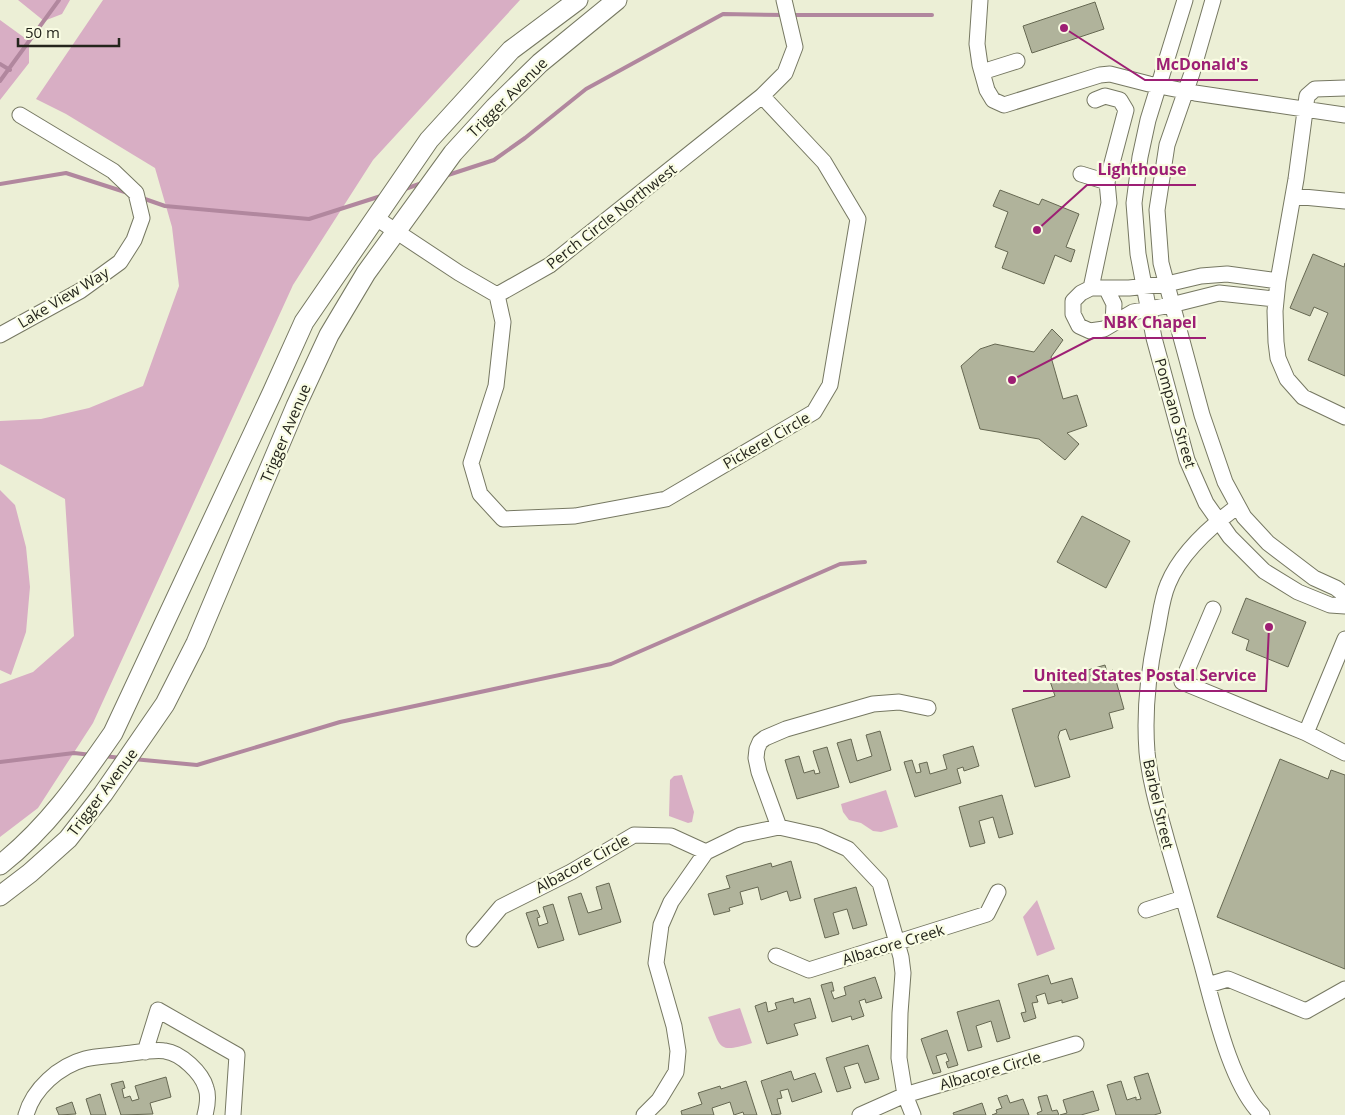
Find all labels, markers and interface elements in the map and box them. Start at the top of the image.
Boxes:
scale bar [18,15,119,47]
text: 50 m [25,22,60,42]
callout: McDonald's [1145,49,1258,80]
street label: Trigger Avenue [463,53,551,141]
text: McDonald's [1156,53,1248,75]
callout: Lighthouse [1087,154,1196,185]
text: Lighthouse [1098,158,1186,180]
street label: Perch Circle Northwest [542,159,680,273]
street label: Lake View Way [14,262,113,332]
callout: NBK Chapel [1093,307,1206,338]
text: NBK Chapel [1103,311,1197,333]
street label: Pompano Street [1151,356,1201,470]
street label: Trigger Avenue [255,381,315,485]
street label: Pickerel Circle [719,407,813,473]
callout: United States Postal Service [1023,660,1266,691]
text: United States Postal Service [1034,664,1256,686]
street label: Trigger Avenue [62,744,142,840]
street label: Barbel Street [1139,757,1179,851]
street label: Albacore Circle [532,829,632,897]
street label: Albacore Creek [840,919,947,969]
street label: Albacore Circle [937,1046,1043,1094]

